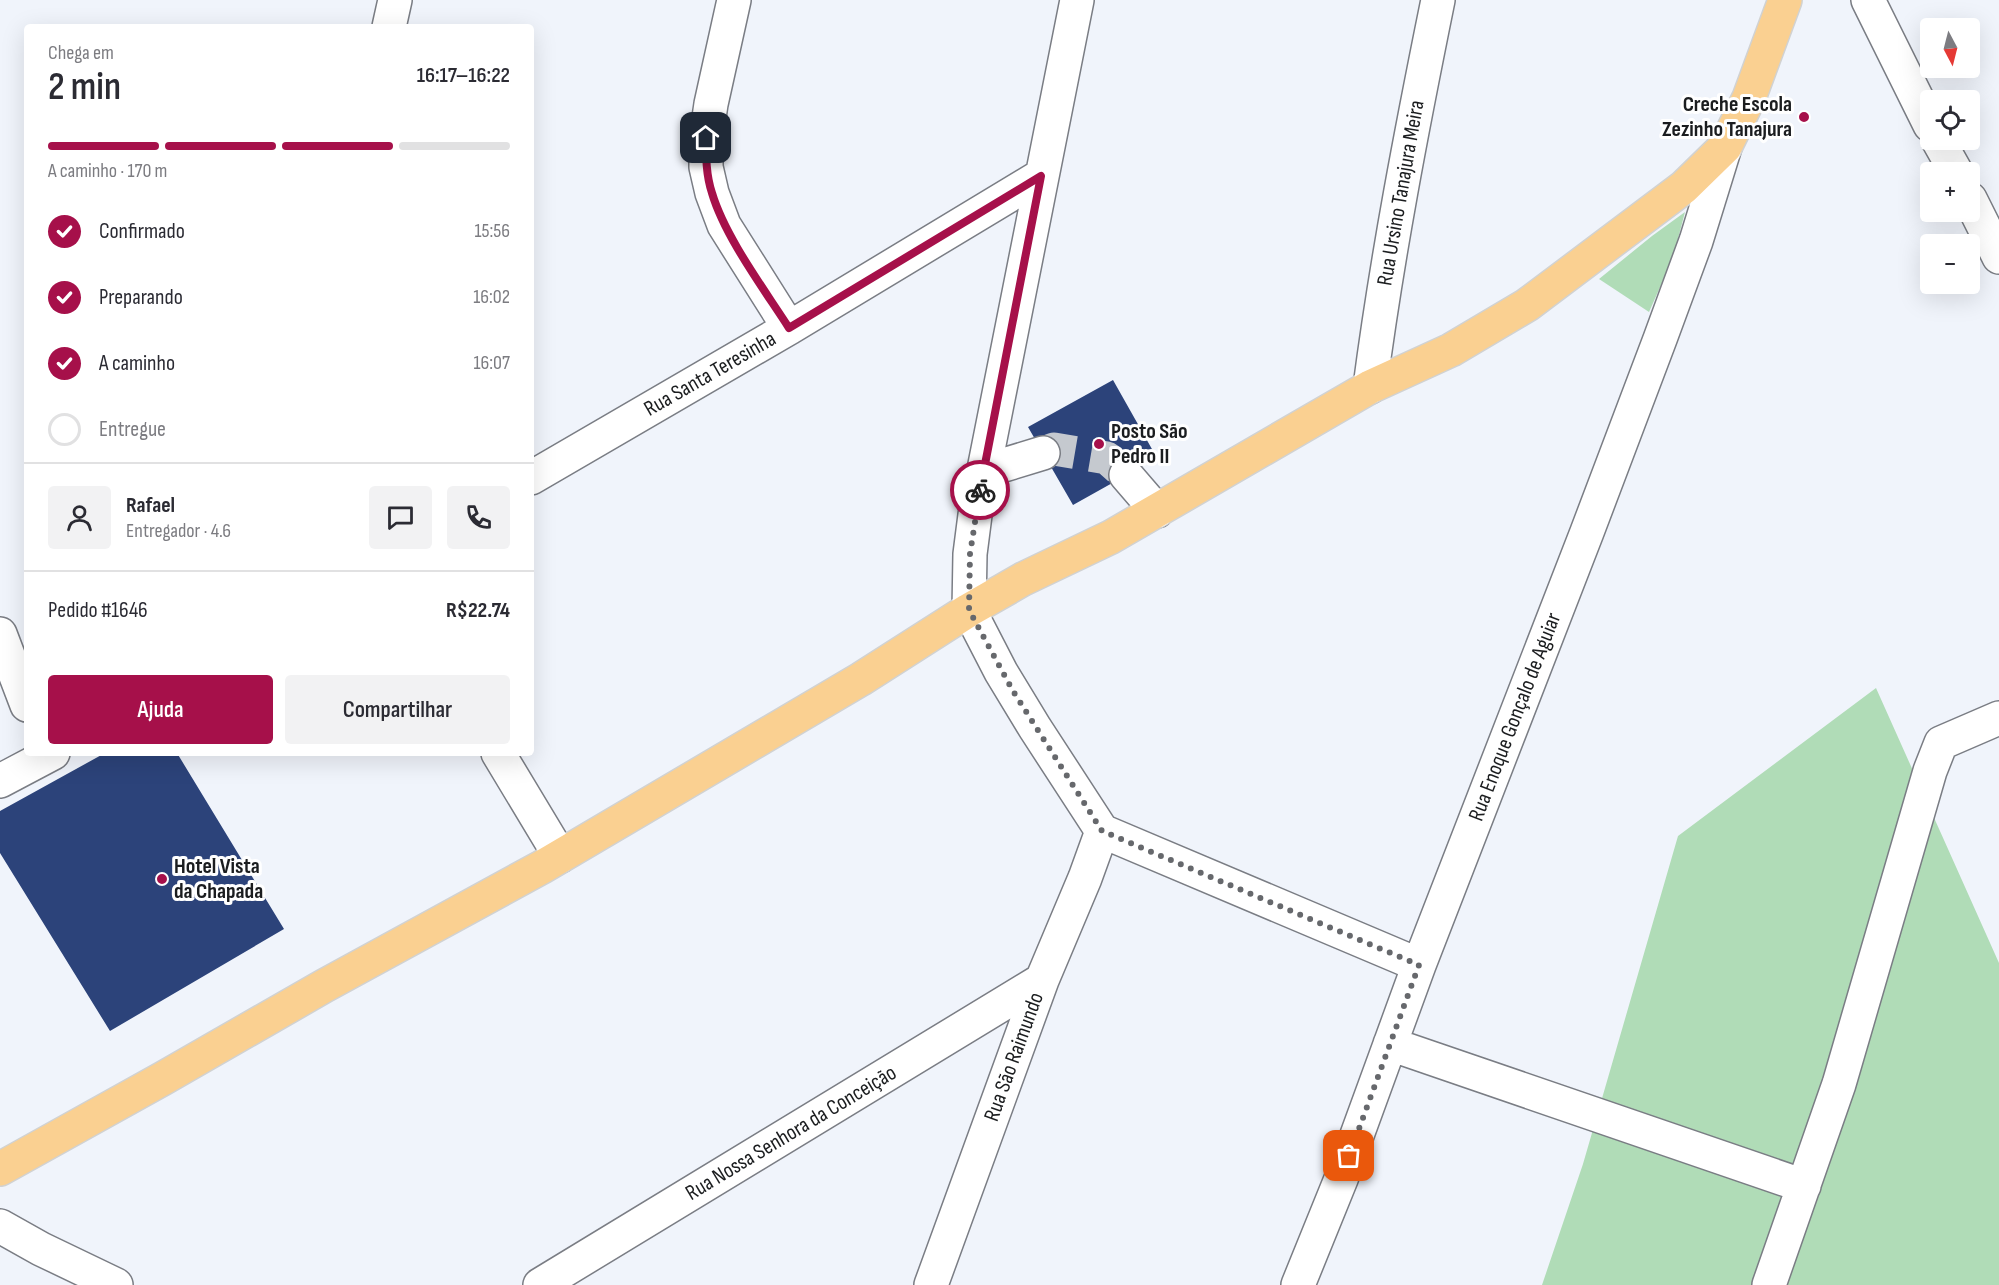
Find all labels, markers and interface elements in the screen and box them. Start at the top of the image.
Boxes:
north arrow [1920,18,1980,78]
map controls [1920,18,1980,294]
text: Chega em [48,41,114,65]
text: 16:17–16:22 [417,62,510,89]
text: 2 min [48,64,121,111]
button: locate [1920,90,1980,150]
place label: Creche Escola Zezinho Tanajura [1662,91,1792,143]
street label: Rua Ursino Tanajura Meira [1371,98,1431,288]
marker: Creche Escola Zezinho Tanajura [1797,110,1811,124]
pin [680,112,731,163]
icon: home [689,121,722,154]
text: A caminho · 170 m [48,159,167,183]
button: + [1920,162,1980,222]
icon: check [48,215,81,248]
text: Confirmado [99,218,185,245]
text: 15:56 [474,219,510,243]
button: − [1920,234,1980,294]
icon: check [48,281,81,314]
text: Preparando [99,284,183,311]
text: 16:02 [473,285,510,309]
street label: Rua Santa Teresinha [639,325,781,423]
icon: check [48,347,81,380]
text: A caminho [99,350,175,377]
text: 16:07 [474,351,510,375]
text: Entregue [99,416,166,443]
place label: Posto São Pedro II [1111,418,1188,470]
marker: Posto São Pedro II [1092,437,1106,451]
courier [950,460,1010,520]
icon: bike [964,474,997,507]
button: person [48,486,111,549]
button: chat [369,486,432,549]
button: phone [447,486,510,549]
text: Rafael [126,492,175,519]
text: Entregador · 4.6 [126,519,231,543]
text: Pedido #1646 [48,597,148,624]
text: R$22.74 [446,597,510,624]
street label: Rua Enoque Gonçalo de Aguiar [1463,609,1567,825]
button: Ajuda [48,675,273,744]
button: Compartilhar [285,675,510,744]
place label: Hotel Vista da Chapada [174,853,263,905]
marker: Hotel Vista da Chapada [155,872,169,886]
street label: Rua São Raimundo [978,989,1050,1125]
street label: Rua Nossa Senhora da Conceição [681,1059,901,1207]
pin [1323,1130,1374,1181]
icon: bag [1332,1139,1365,1172]

